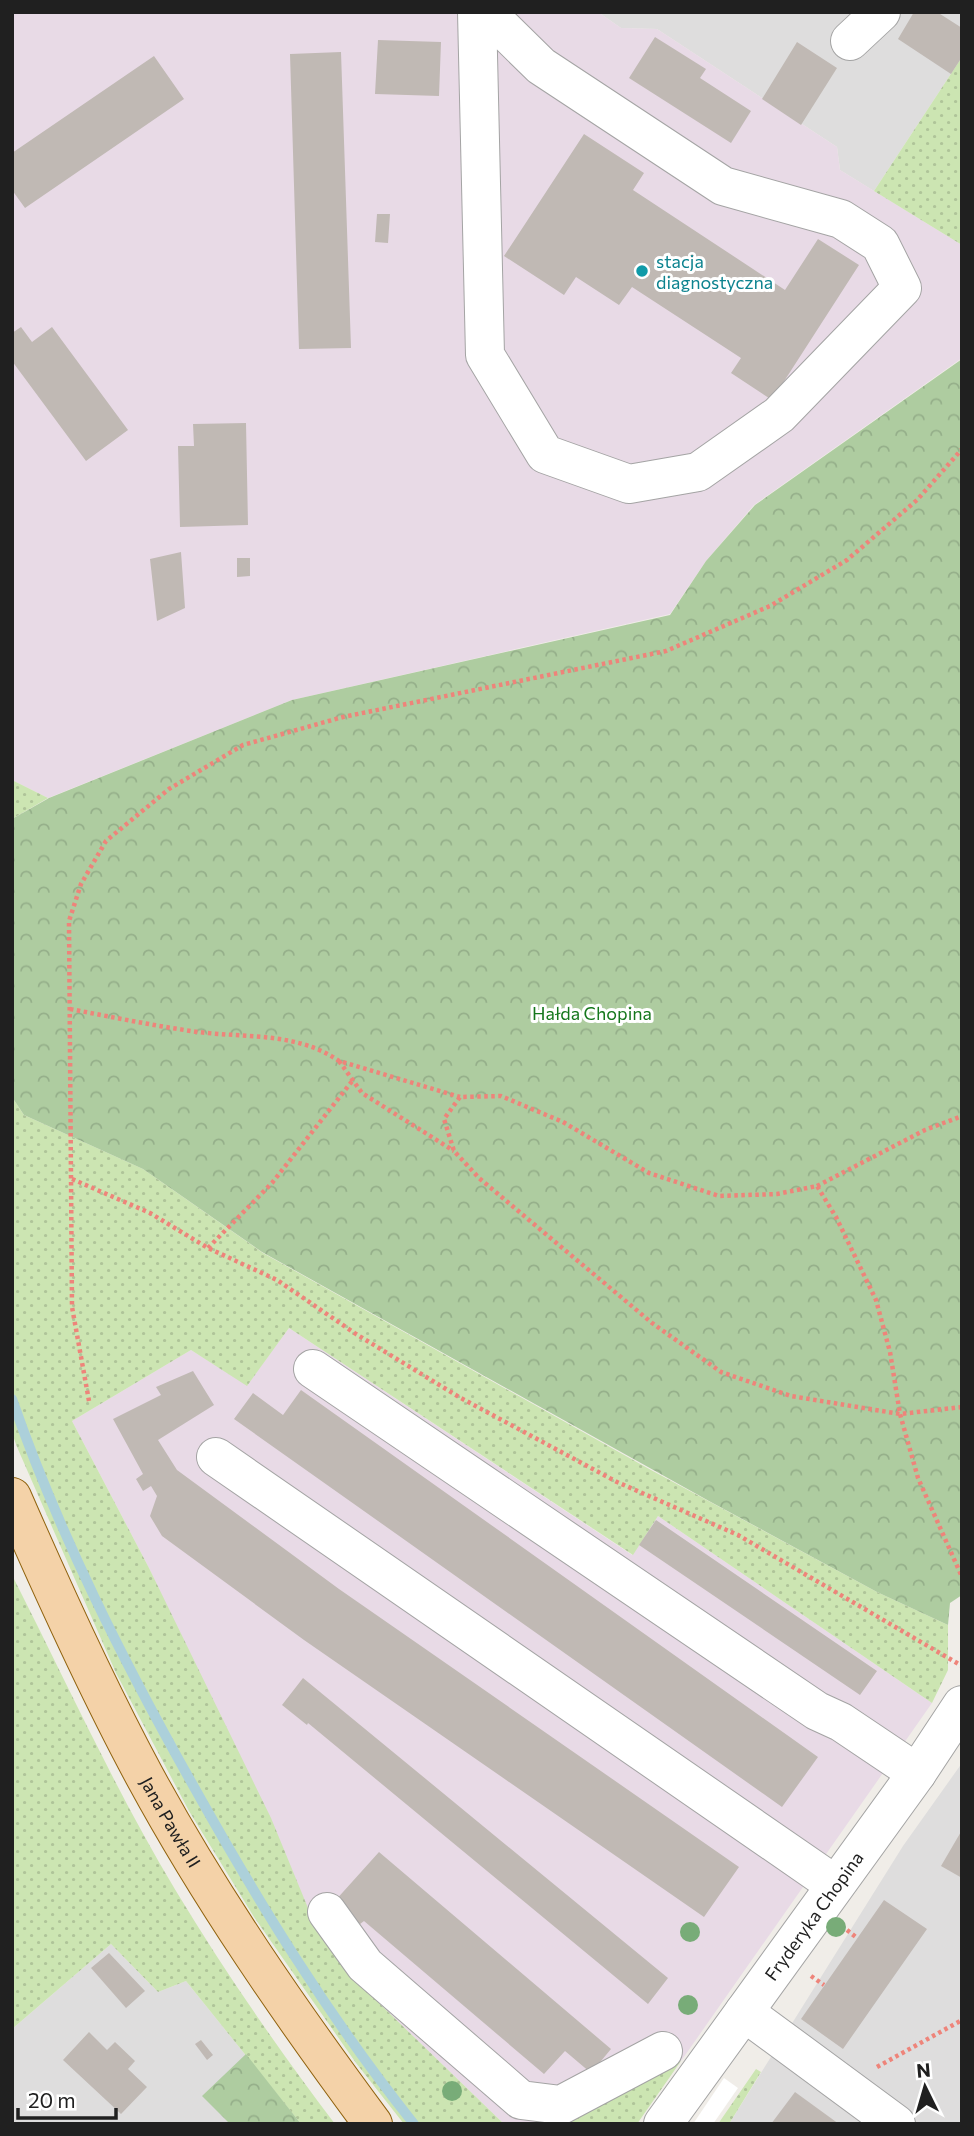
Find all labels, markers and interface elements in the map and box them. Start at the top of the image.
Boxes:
place label: stacja diagnostyczna [656,250,773,293]
marker: stacja diagnostyczna [634,263,650,279]
park label: Hałda Chopina [532,1002,652,1024]
street label: Jana Pawła II [136,1773,206,1871]
street label: Fryderyka Chopina [760,1847,868,1985]
north arrow [890,2052,960,2122]
text: N [915,2057,932,2082]
scale bar [18,2076,116,2120]
text: 20 m [28,2087,76,2112]

